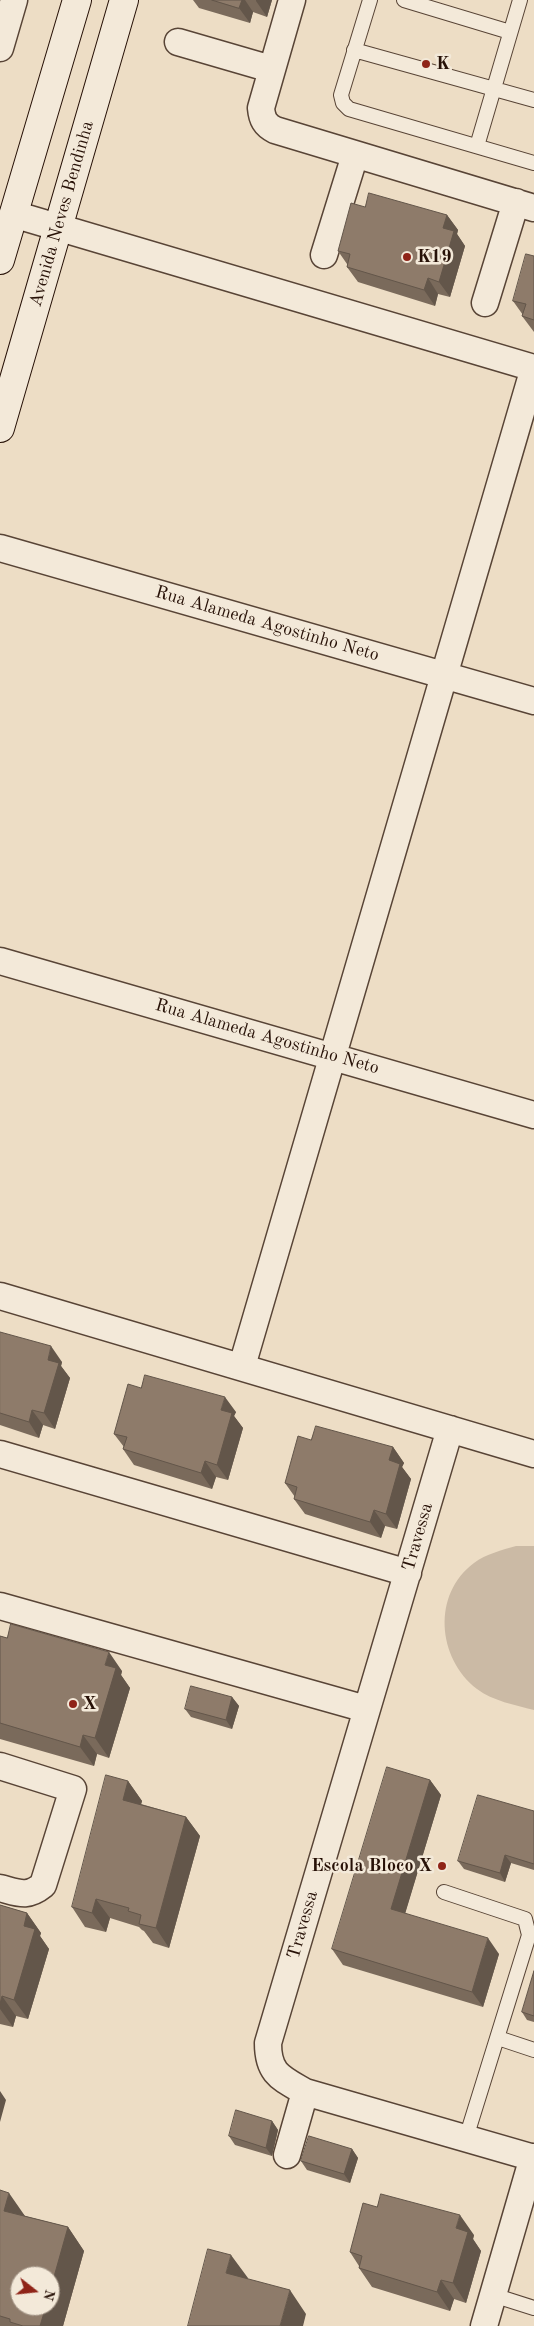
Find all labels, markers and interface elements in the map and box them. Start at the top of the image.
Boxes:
place label: K [436,53,450,75]
marker: K [420,58,432,70]
street label: Avenida Neves Bendinha [25,119,99,309]
place label: K19 [417,246,452,268]
marker: K19 [401,251,413,263]
street label: Rua Alameda Agostinho Neto [152,582,382,666]
street label: Rua Alameda Agostinho Neto [152,995,382,1079]
street label: Travessa [398,1500,438,1574]
place label: X [83,1693,96,1715]
marker: X [67,1698,79,1710]
place label: Escola Bloco X [311,1855,432,1877]
marker: Escola Bloco X [436,1860,448,1872]
street label: Travessa [283,1888,323,1962]
north arrow [10,2266,60,2316]
text: N [40,2288,57,2302]

